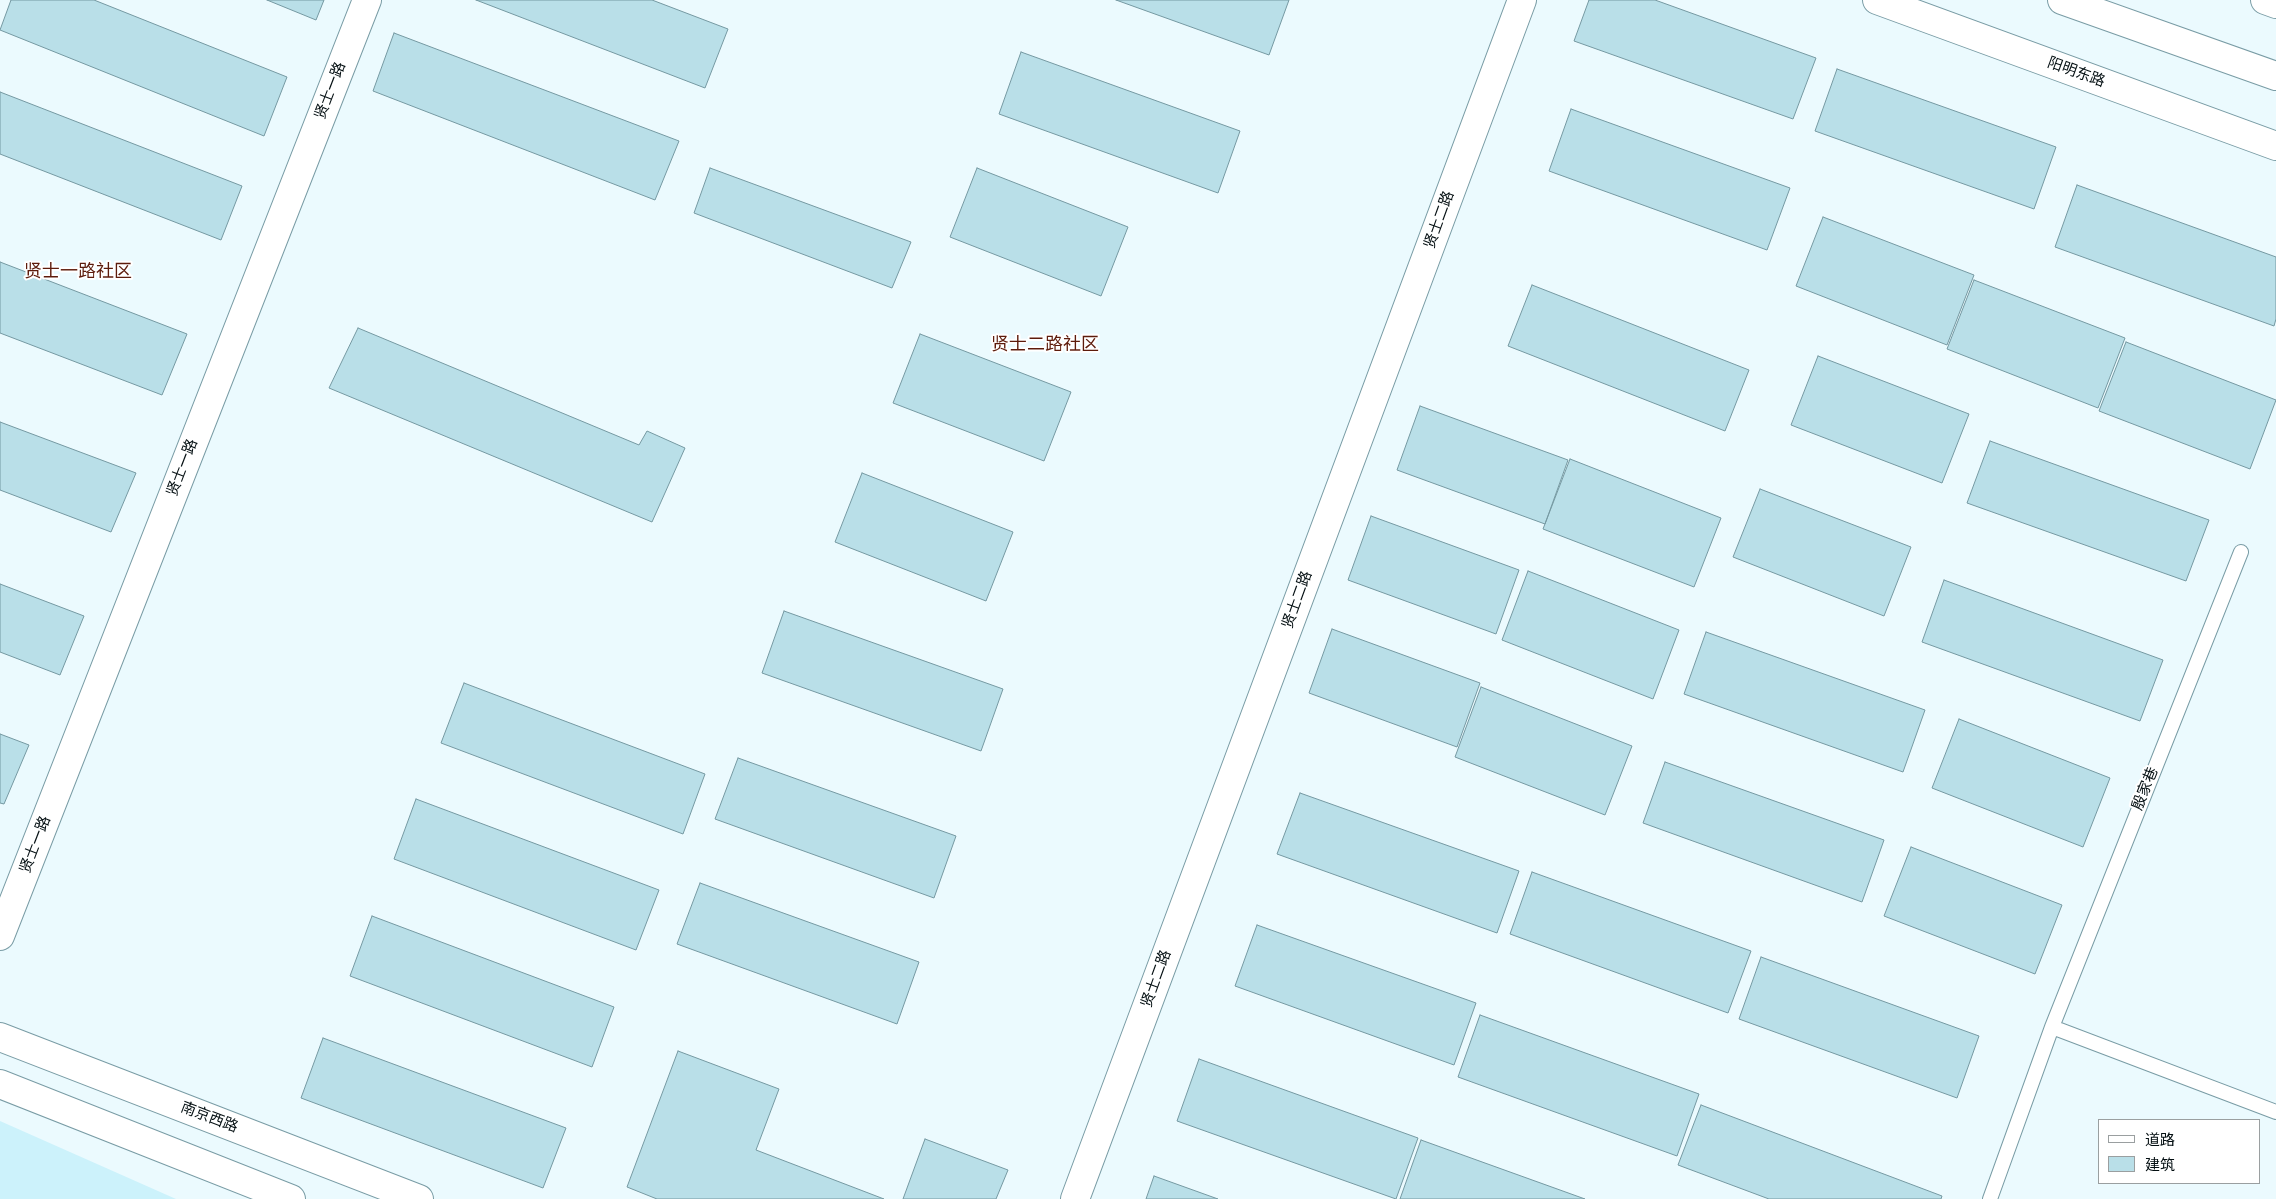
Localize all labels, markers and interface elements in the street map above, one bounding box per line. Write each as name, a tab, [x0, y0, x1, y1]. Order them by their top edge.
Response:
street label: 阳明东路	[2045, 54, 2107, 92]
street label: 贤士一路	[312, 60, 350, 122]
street label: 贤士二路	[1421, 189, 1459, 251]
district label: 贤士一路社区	[24, 262, 132, 284]
district label: 贤士二路社区	[991, 335, 1099, 357]
street label: 贤士一路	[164, 437, 202, 499]
street label: 贤士二路	[1279, 569, 1317, 631]
street label: 殷家巷	[2129, 765, 2163, 813]
street label: 贤士一路	[17, 814, 55, 876]
street label: 贤士二路	[1138, 948, 1176, 1010]
street label: 南京西路	[178, 1099, 240, 1137]
legend	[2098, 1119, 2261, 1184]
text: 道路	[2145, 1130, 2175, 1150]
text: 建筑	[2145, 1155, 2175, 1175]

